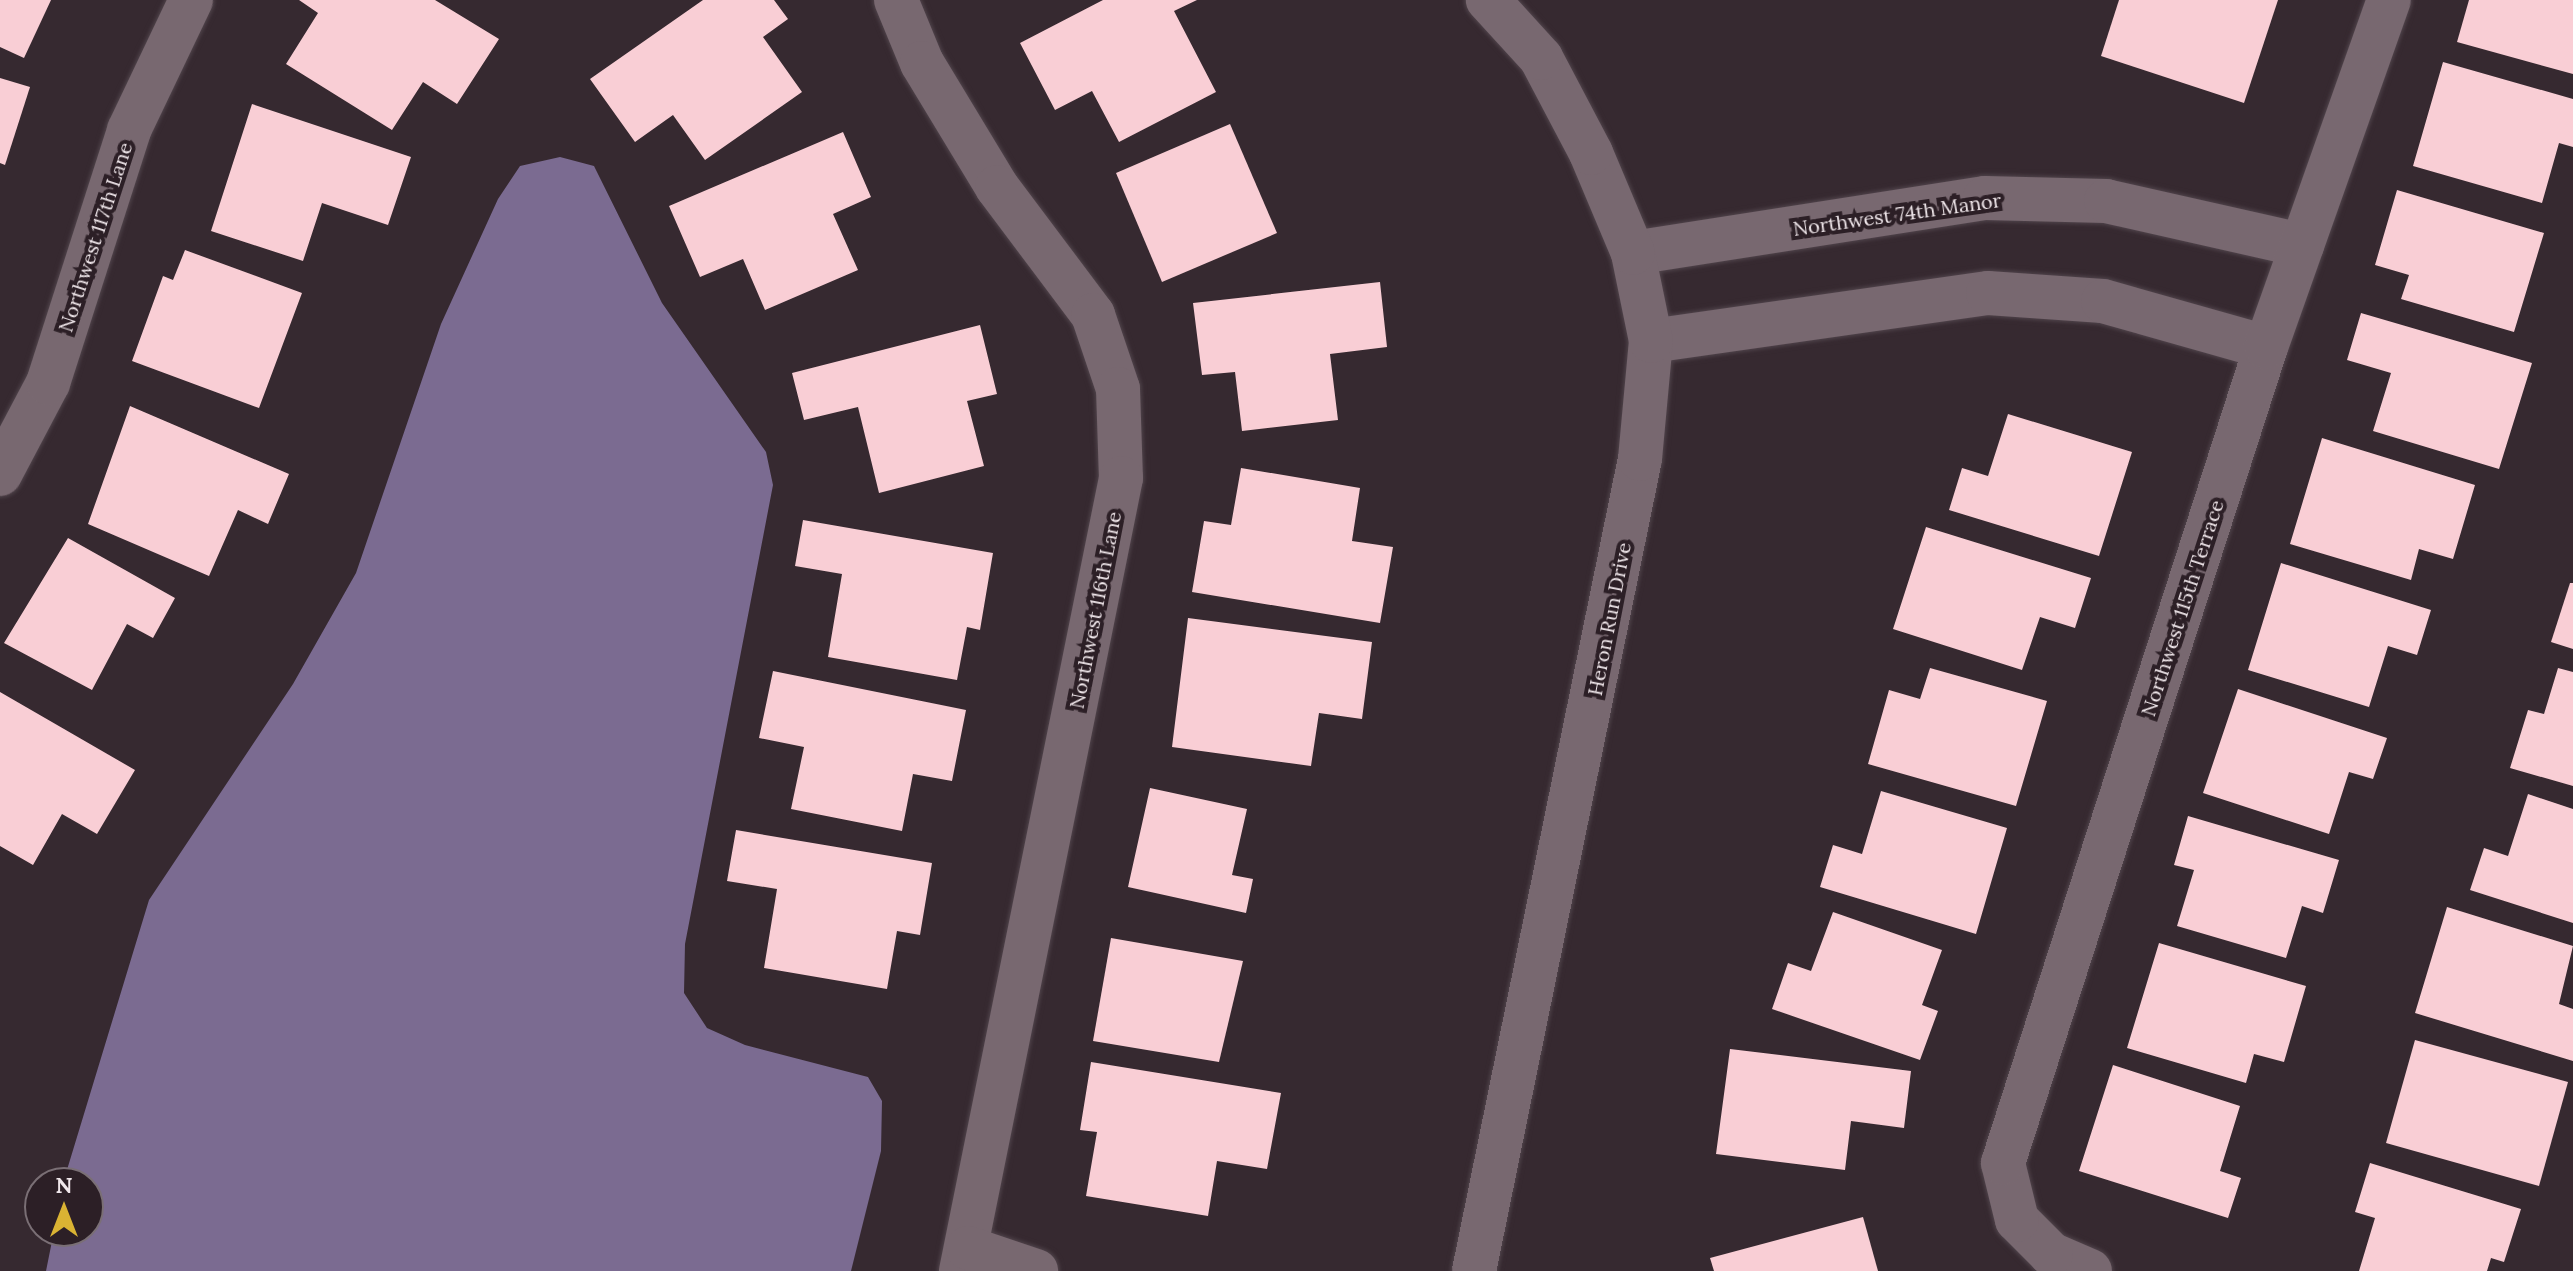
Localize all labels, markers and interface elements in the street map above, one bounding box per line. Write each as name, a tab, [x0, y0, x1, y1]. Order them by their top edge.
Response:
street label: Northwest 117th Lane	[53, 139, 137, 335]
street label: Northwest 74th Manor	[1791, 188, 2003, 240]
street label: Northwest 115th Terrace	[2136, 497, 2228, 719]
street label: Northwest 116th Lane	[1064, 509, 1126, 711]
street label: Heron Run Drive	[1582, 540, 1636, 698]
north arrow	[24, 1167, 104, 1247]
text: N	[55, 1171, 73, 1199]

